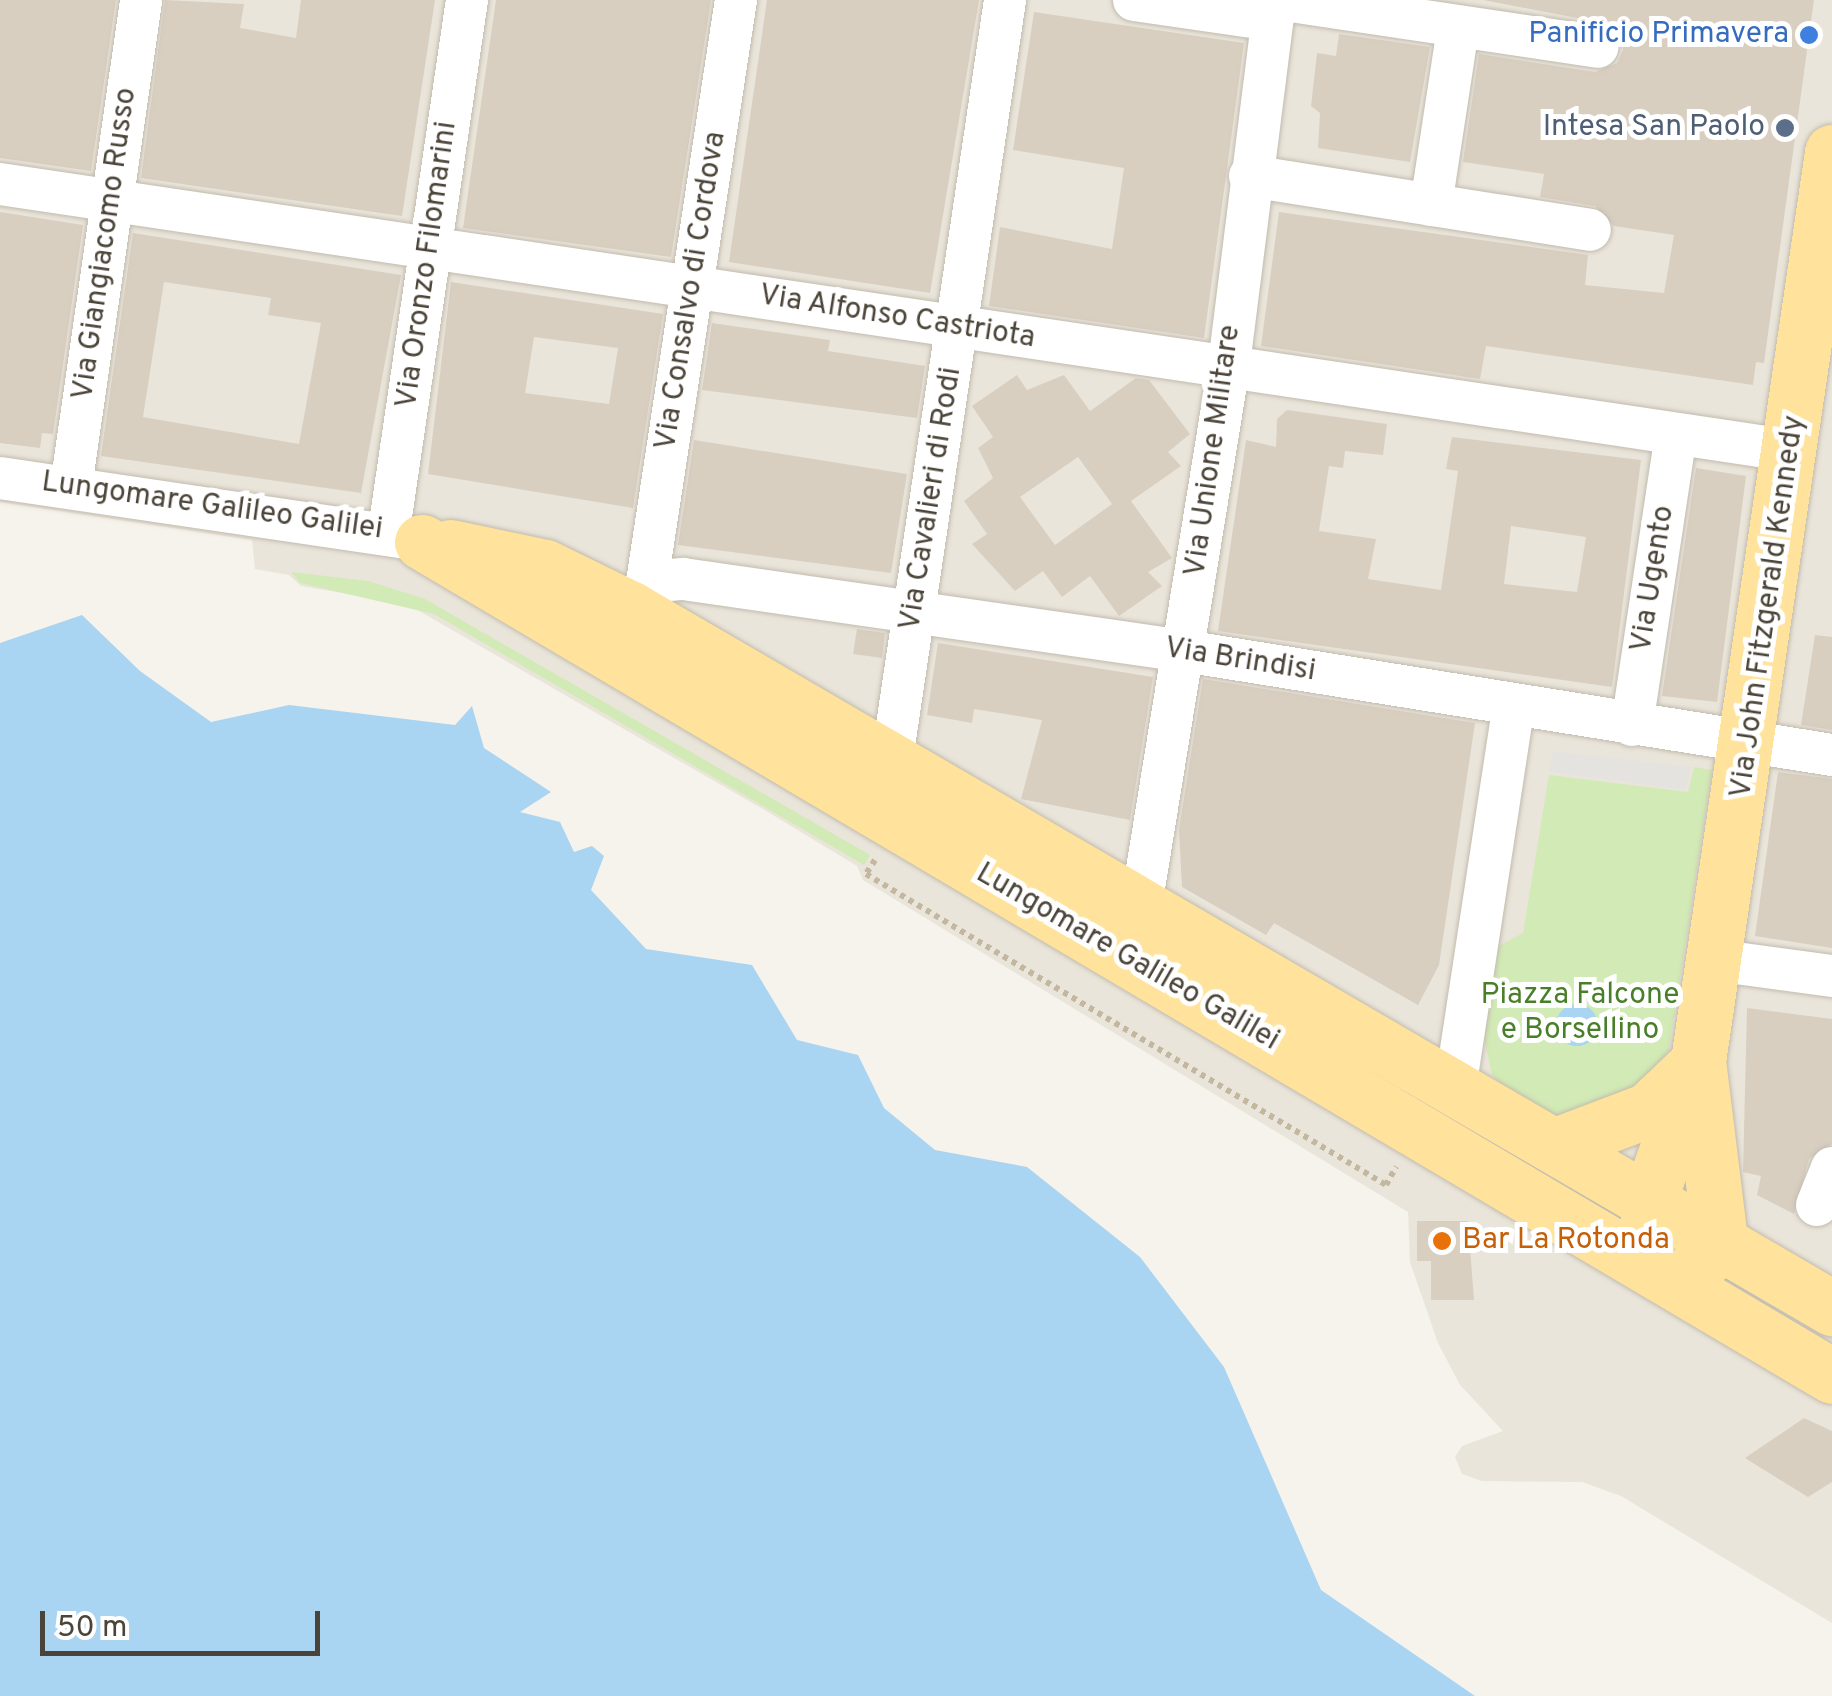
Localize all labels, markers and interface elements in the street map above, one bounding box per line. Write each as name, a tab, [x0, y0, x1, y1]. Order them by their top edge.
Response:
place label: Panificio Primavera	[1528, 17, 1789, 53]
marker: Panificio Primavera	[1798, 24, 1820, 46]
street label: Via Giangiacomo Russo	[66, 86, 146, 402]
place label: Intesa San Paolo	[1543, 110, 1765, 146]
marker: Intesa San Paolo	[1774, 117, 1796, 139]
street label: Via Oronzo Filomarini	[390, 119, 466, 411]
street label: Via Consalvo di Cordova	[649, 129, 735, 453]
street label: Via Alfonso Castriota	[756, 278, 1038, 358]
street label: Via Unione Militare	[1179, 323, 1249, 579]
street label: Via Cavalieri di Rodi	[893, 365, 971, 633]
street label: Via John Fitzgerald Kennedy	[1724, 413, 1814, 801]
street label: Lungomare Galileo Galilei	[39, 465, 385, 549]
street label: Via Ugento	[1625, 503, 1683, 655]
street label: Via Brindisi	[1162, 631, 1318, 691]
street label: Lungomare Galileo Galilei	[969, 856, 1285, 1060]
park label: Piazza Falcone e Borsellino	[1481, 978, 1679, 1048]
place label: Bar La Rotonda	[1462, 1223, 1670, 1259]
marker: Bar La Rotonda	[1431, 1230, 1453, 1252]
scale bar	[45, 1591, 325, 1653]
text: 50 m	[57, 1610, 127, 1647]

